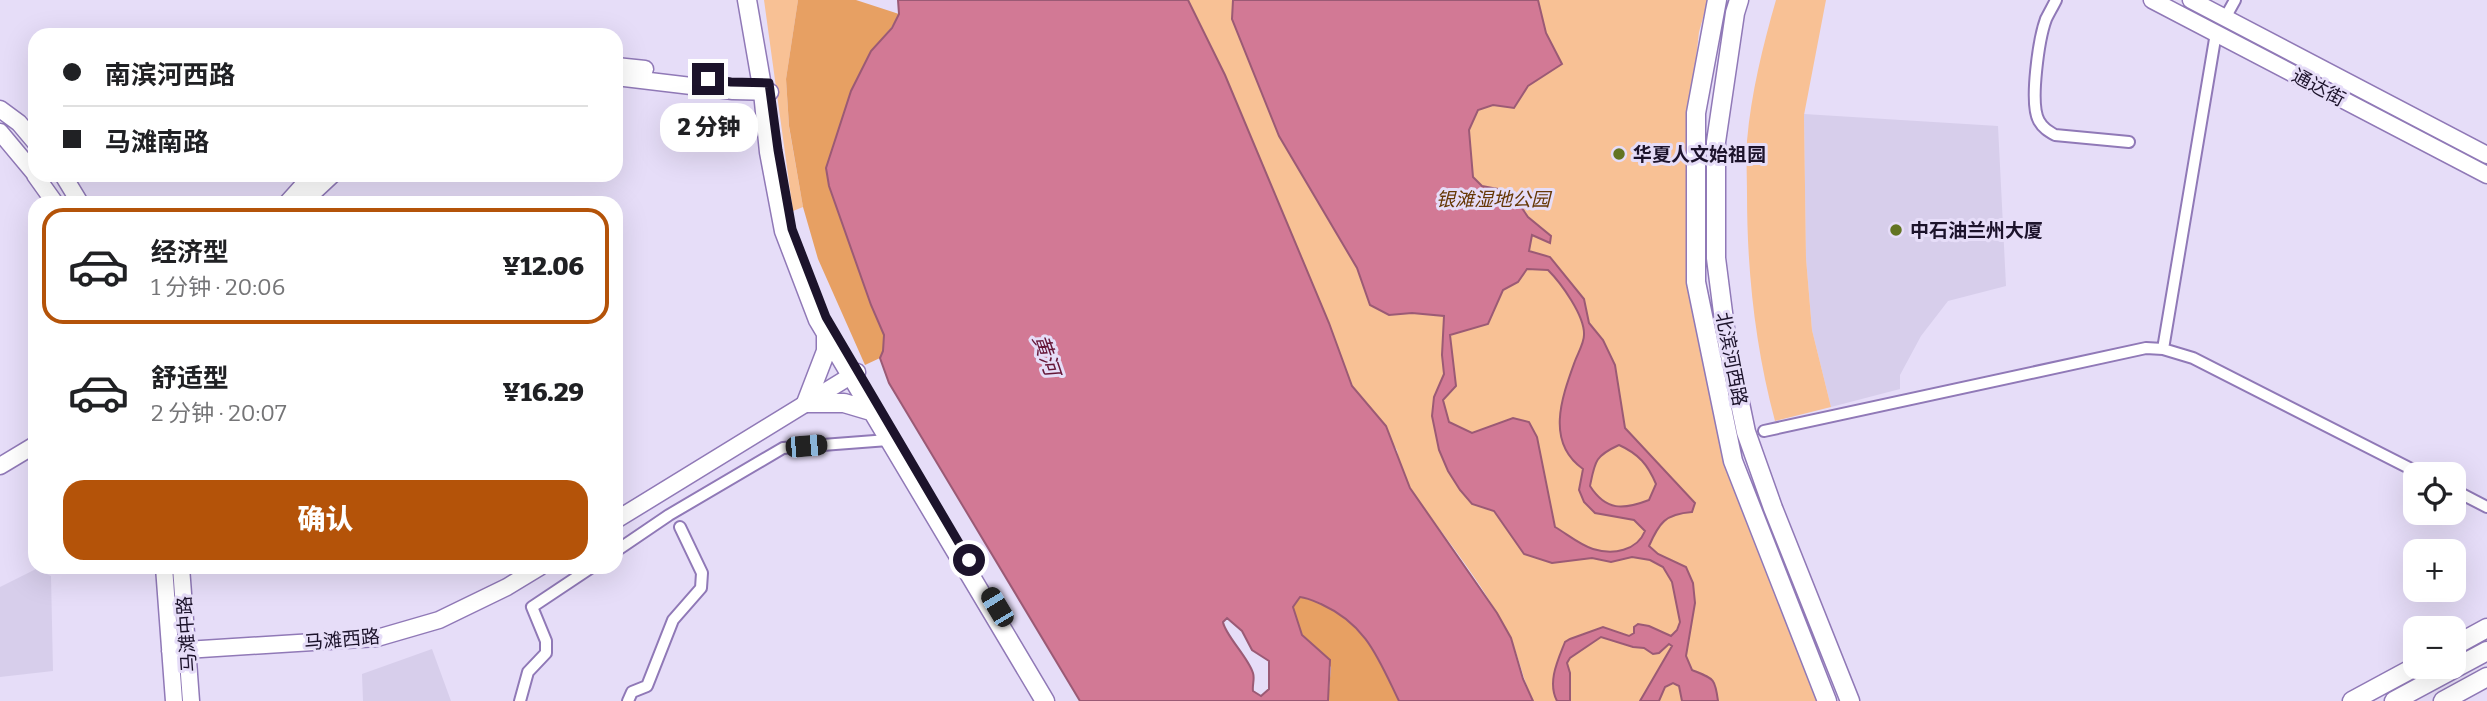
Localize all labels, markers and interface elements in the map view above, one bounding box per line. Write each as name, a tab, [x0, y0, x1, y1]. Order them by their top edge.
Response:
text: 南滨河西路	[105, 60, 235, 91]
route end	[692, 63, 724, 95]
street label: 通达街	[2288, 64, 2349, 111]
callout: 2 分钟	[659, 104, 757, 152]
text: 2 分钟	[677, 113, 741, 141]
text: 马滩南路	[105, 127, 209, 158]
place label: 华夏人文始祖园	[1633, 143, 1766, 166]
marker: 华夏人文始祖园	[1611, 146, 1627, 162]
park label: 银滩湿地公园	[1436, 188, 1553, 211]
place label: 中石油兰州大厦	[1910, 219, 2043, 242]
marker: 中石油兰州大厦	[1888, 222, 1904, 238]
icon: car	[67, 235, 130, 298]
text: 经济型	[151, 237, 229, 268]
text: ¥12.06	[503, 251, 584, 282]
text: 1 分钟 · 20:06	[151, 273, 285, 301]
street label: 北滨河西路	[1711, 310, 1752, 408]
water label: 黄河	[1027, 331, 1066, 383]
icon: car	[67, 361, 130, 424]
text: 舒适型	[151, 363, 229, 394]
text: ¥16.29	[503, 377, 584, 408]
text: 2 分钟 · 20:07	[151, 399, 287, 427]
car	[785, 434, 828, 458]
map controls	[2403, 462, 2466, 679]
button: locate	[2403, 462, 2466, 525]
button: 确认	[63, 480, 588, 560]
button: +	[2403, 539, 2466, 602]
route start	[953, 544, 985, 576]
car	[978, 584, 1017, 630]
street label: 马滩中路	[172, 595, 201, 673]
button: −	[2403, 616, 2466, 679]
street label: 马滩西路	[303, 625, 381, 654]

